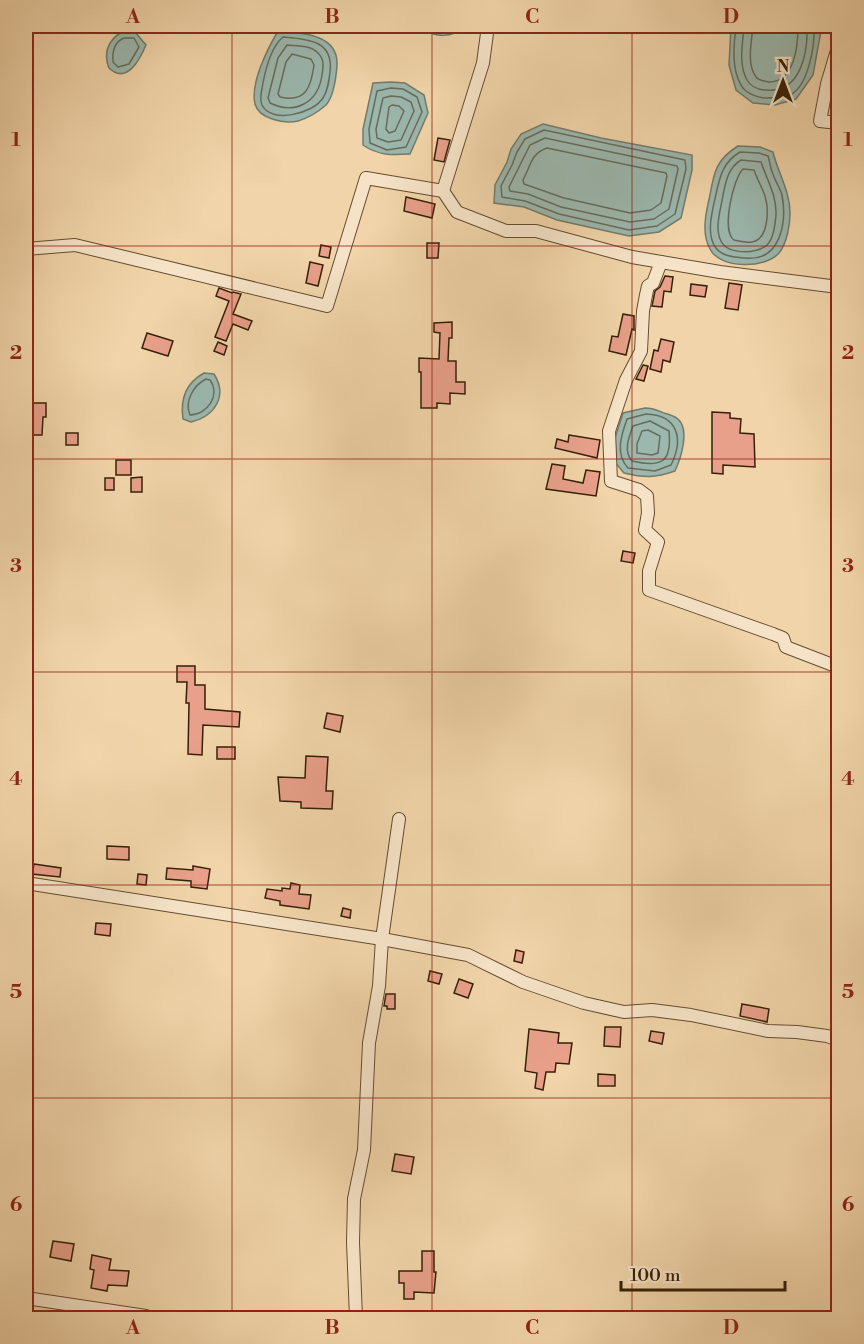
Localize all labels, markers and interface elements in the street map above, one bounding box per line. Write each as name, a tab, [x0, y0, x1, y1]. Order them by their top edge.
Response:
text: A	[125, 5, 141, 30]
text: B	[324, 5, 340, 30]
text: C	[525, 5, 539, 30]
text: D	[723, 5, 739, 30]
north arrow	[753, 51, 813, 111]
text: N	[777, 57, 790, 77]
text: 1	[11, 128, 21, 153]
text: 1	[843, 128, 853, 153]
text: 2	[10, 341, 22, 366]
text: 2	[842, 341, 854, 366]
text: 3	[10, 554, 22, 579]
text: 3	[842, 554, 854, 579]
text: 4	[9, 767, 23, 792]
text: 4	[841, 767, 855, 792]
text: 5	[10, 980, 22, 1005]
text: 5	[842, 980, 854, 1005]
text: 6	[10, 1193, 23, 1218]
text: 6	[842, 1193, 855, 1218]
scale bar	[621, 1254, 784, 1292]
text: 100 m	[630, 1264, 681, 1287]
text: A	[125, 1316, 141, 1341]
text: B	[324, 1316, 340, 1341]
text: C	[525, 1316, 539, 1341]
text: D	[723, 1316, 739, 1341]

